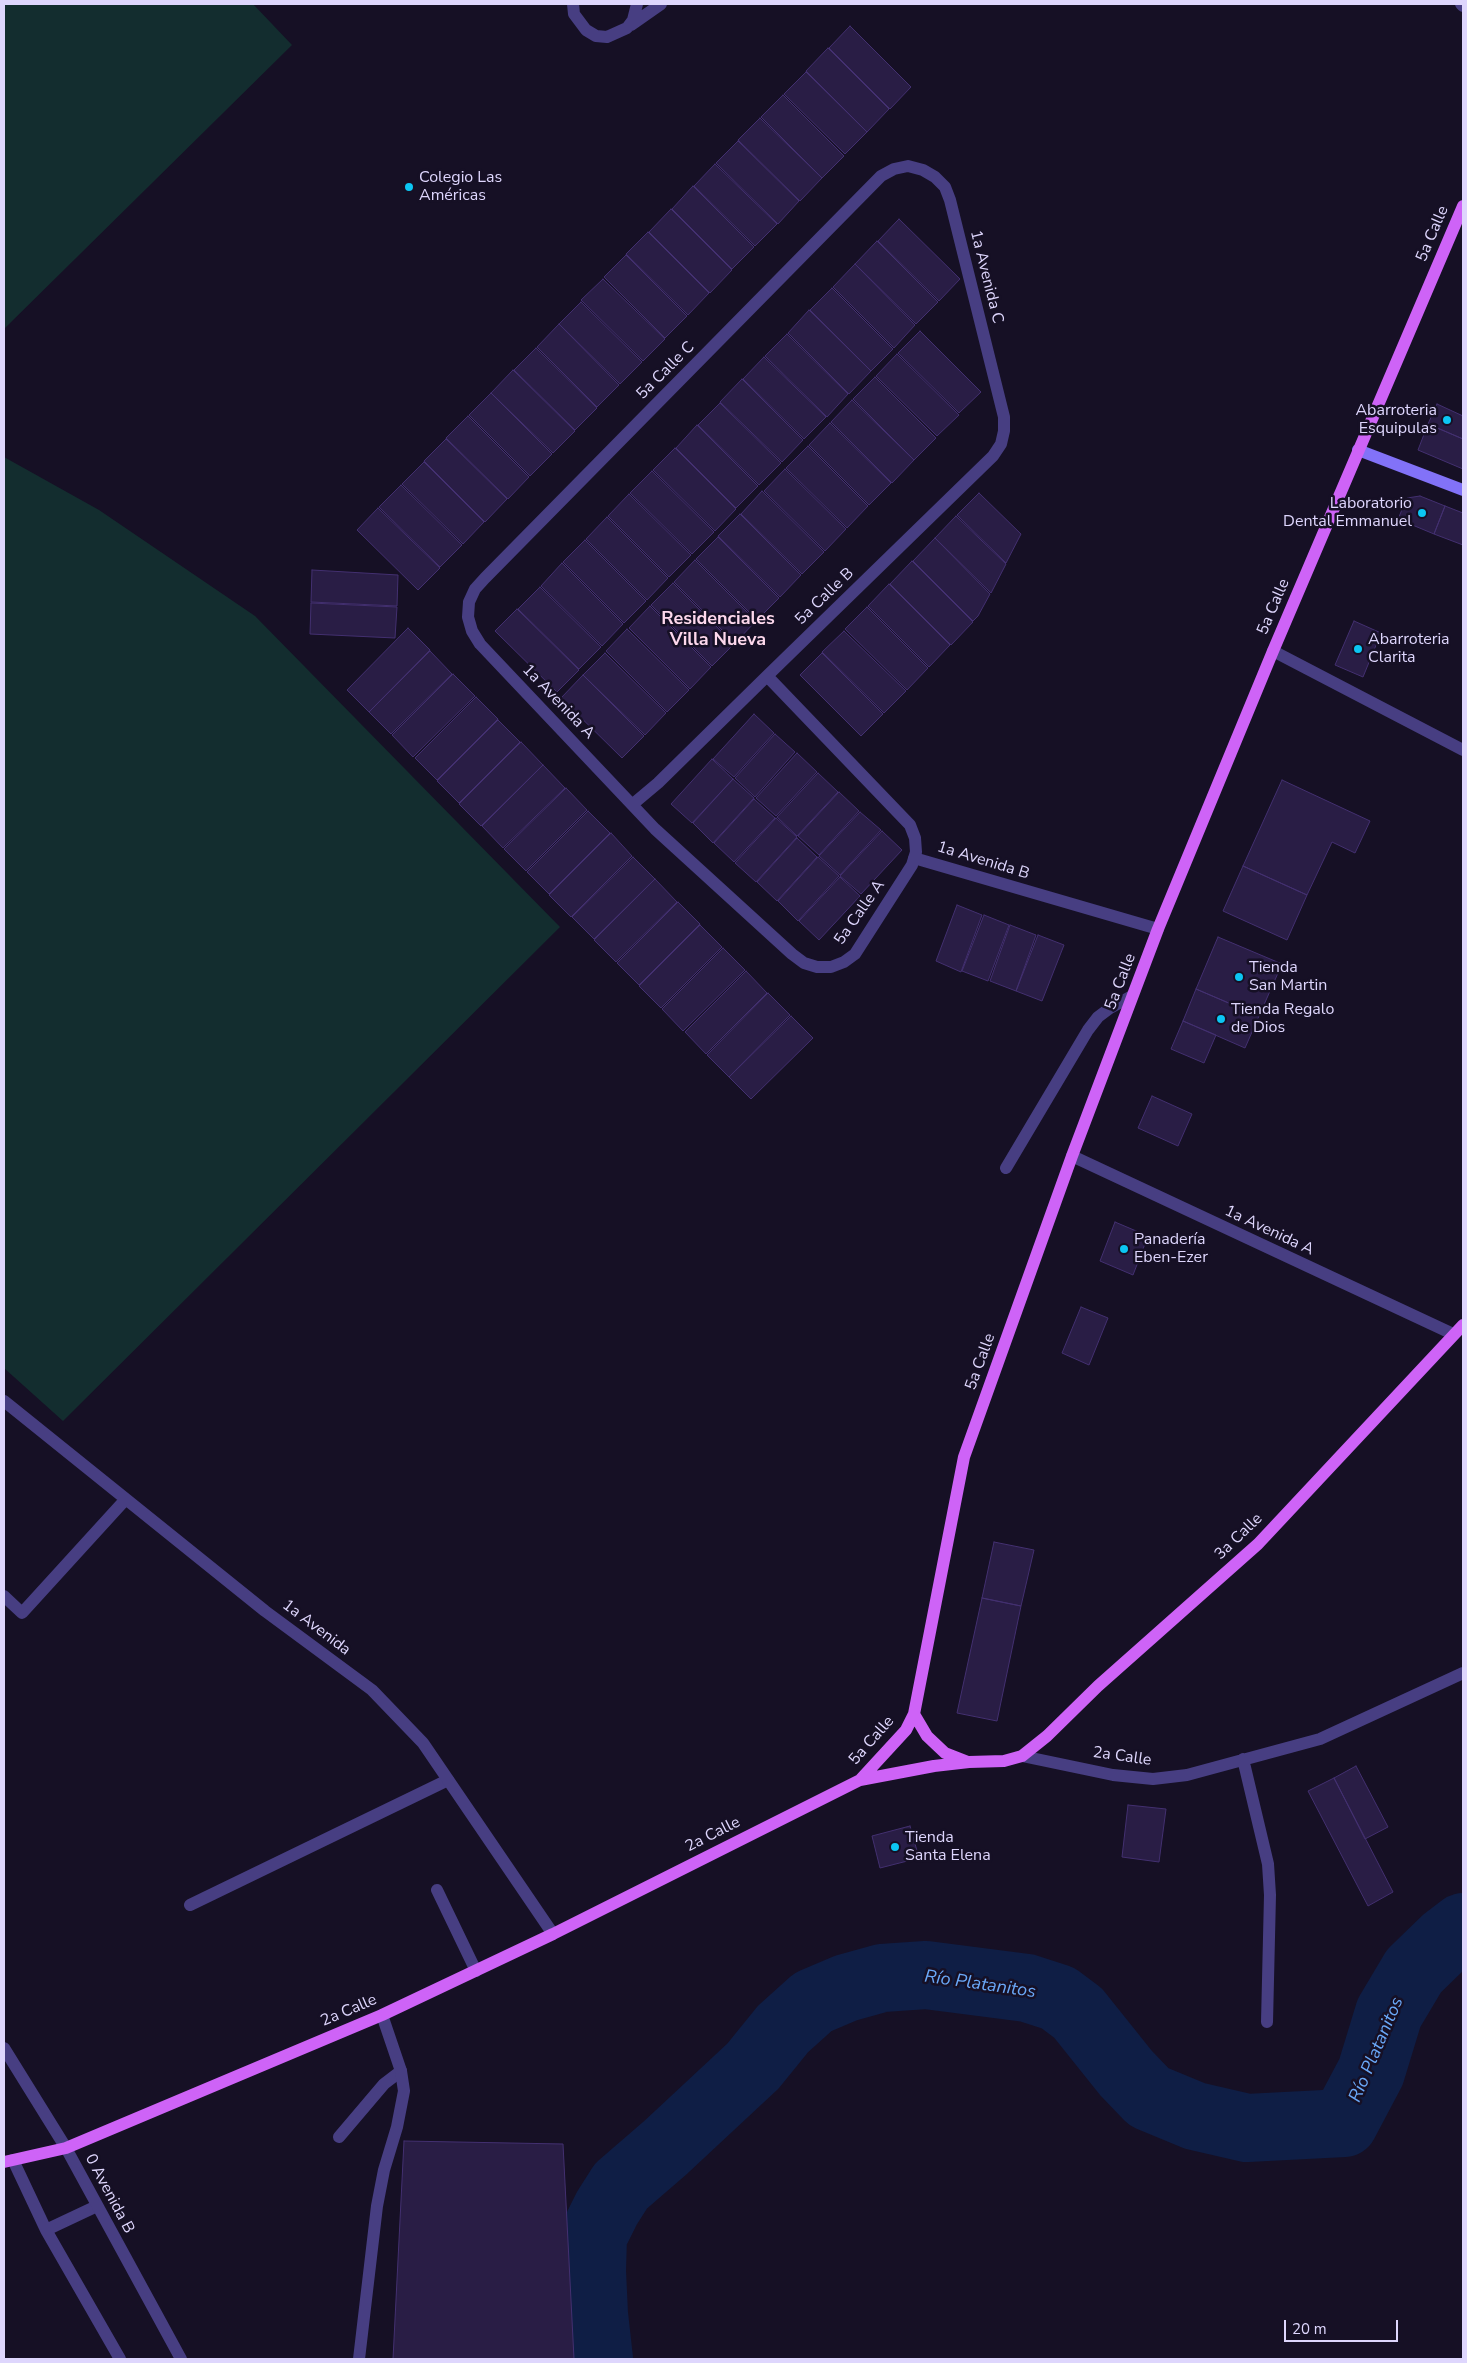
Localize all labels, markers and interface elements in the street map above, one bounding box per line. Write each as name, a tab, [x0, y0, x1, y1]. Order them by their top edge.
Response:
place label: Colegio Las Américas	[419, 168, 502, 206]
marker: Colegio Las Américas	[403, 181, 415, 193]
street label: 5a Calle	[1413, 203, 1453, 265]
street label: 1a Avenida C	[965, 228, 1007, 326]
street label: 5a Calle C	[633, 338, 699, 404]
place label: Abarroteria Esquipulas	[1355, 401, 1437, 439]
marker: Abarroteria Esquipulas	[1441, 414, 1453, 426]
place label: Laboratorio Dental Emmanuel	[1283, 494, 1412, 532]
marker: Laboratorio Dental Emmanuel	[1416, 507, 1428, 519]
street label: 5a Calle B	[792, 564, 858, 630]
street label: 5a Calle	[1254, 576, 1294, 638]
district label: Residenciales Villa Nueva	[661, 609, 775, 652]
place label: Abarroteria Clarita	[1368, 630, 1450, 668]
marker: Abarroteria Clarita	[1352, 643, 1364, 655]
street label: 1a Avenida A	[518, 661, 598, 743]
street label: 1a Avenida B	[934, 838, 1032, 884]
street label: 5a Calle A	[831, 877, 889, 949]
street label: 5a Calle	[1101, 951, 1141, 1013]
place label: Tienda San Martin	[1249, 958, 1327, 996]
marker: Tienda San Martin	[1233, 971, 1245, 983]
place label: Tienda Regalo de Dios	[1231, 1000, 1334, 1038]
marker: Tienda Regalo de Dios	[1215, 1013, 1227, 1025]
street label: 1a Avenida A	[1221, 1202, 1317, 1260]
place label: Panadería Eben-Ezer	[1134, 1230, 1208, 1268]
marker: Panadería Eben-Ezer	[1118, 1243, 1130, 1255]
street label: 5a Calle	[962, 1331, 1000, 1393]
street label: 3a Calle	[1211, 1510, 1267, 1564]
street label: 1a Avenida	[278, 1596, 354, 1660]
street label: 5a Calle	[845, 1712, 899, 1770]
street label: 2a Calle	[1091, 1743, 1153, 1771]
street label: 2a Calle	[682, 1813, 744, 1857]
place label: Tienda Santa Elena	[905, 1828, 991, 1866]
marker: Tienda Santa Elena	[889, 1841, 901, 1853]
water label: Río Platanitos	[923, 1966, 1037, 2004]
street label: 2a Calle	[318, 1991, 380, 2031]
water label: Río Platanitos	[1345, 1994, 1409, 2106]
street label: 0 Avenida B	[80, 2151, 138, 2237]
scale bar	[1287, 2310, 1401, 2342]
text: 20 m	[1292, 2319, 1327, 2339]

